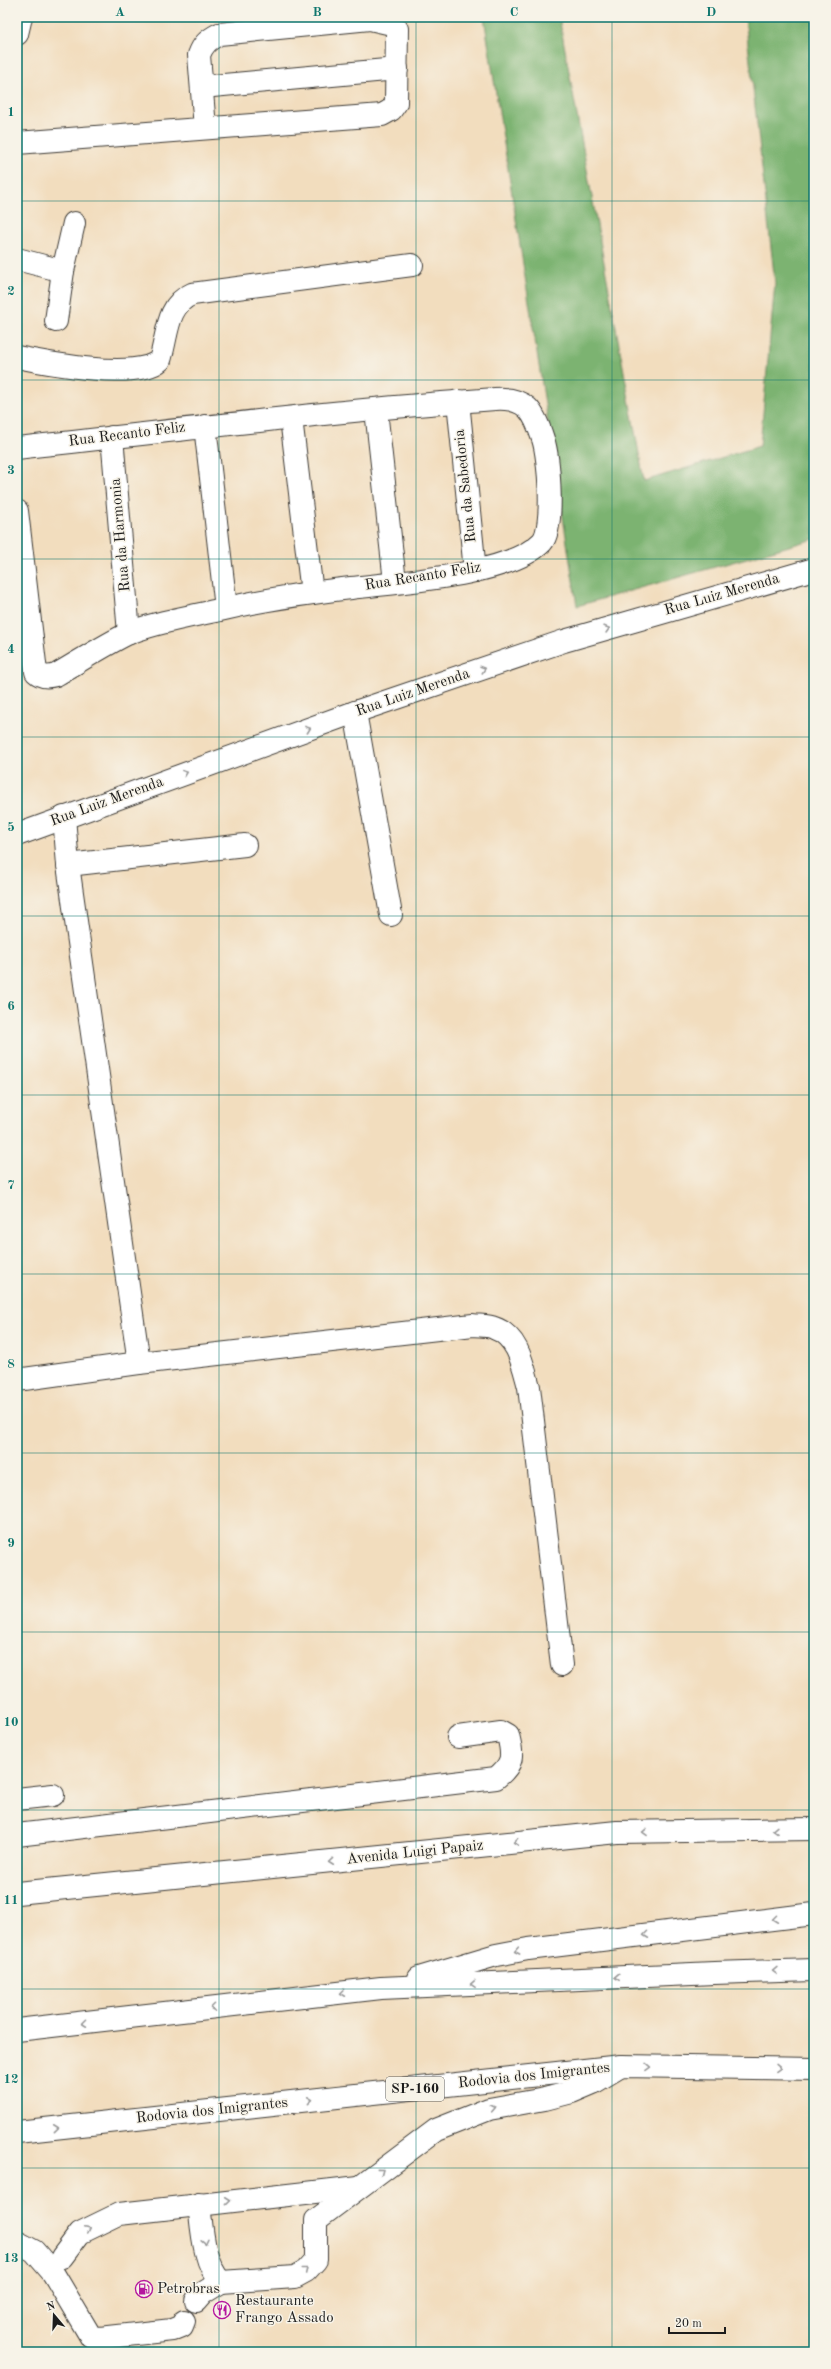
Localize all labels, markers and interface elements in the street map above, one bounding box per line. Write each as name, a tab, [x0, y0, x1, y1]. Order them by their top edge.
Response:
text: A	[115, 6, 125, 19]
text: B	[312, 6, 322, 19]
text: C	[510, 6, 518, 19]
text: D	[706, 6, 716, 19]
text: 1	[7, 106, 15, 119]
text: 2	[7, 285, 15, 298]
street label: Rua Recanto Feliz	[68, 420, 186, 450]
street label: Rua da Sabedoria	[453, 428, 479, 543]
text: 3	[7, 464, 15, 477]
street label: Rua da Harmonia	[109, 477, 133, 592]
street label: Rua Recanto Feliz	[364, 560, 482, 594]
street label: Rua Luiz Merenda	[663, 571, 782, 619]
one-way arrow	[603, 625, 610, 634]
text: 4	[7, 643, 15, 656]
one-way arrow	[480, 665, 487, 673]
street label: Rua Luiz Merenda	[354, 666, 472, 719]
one-way arrow	[304, 726, 311, 734]
one-way arrow	[182, 770, 189, 778]
street label: Rua Luiz Merenda	[48, 774, 166, 829]
text: 5	[7, 821, 15, 834]
text: 6	[7, 1000, 15, 1013]
text: 7	[7, 1179, 15, 1192]
text: 8	[7, 1358, 15, 1371]
text: 9	[7, 1537, 15, 1550]
text: 10	[3, 1716, 19, 1729]
one-way arrow	[772, 1826, 778, 1834]
one-way arrow	[642, 1828, 648, 1836]
one-way arrow	[512, 1837, 519, 1846]
street label: Avenida Luigi Papaiz	[346, 1838, 484, 1868]
one-way arrow	[328, 1857, 334, 1866]
text: 11	[3, 1894, 19, 1907]
one-way arrow	[772, 1915, 778, 1924]
one-way arrow	[643, 1930, 649, 1939]
one-way arrow	[514, 1946, 521, 1955]
one-way arrow	[772, 1967, 778, 1975]
one-way arrow	[614, 1973, 620, 1981]
one-way arrow	[470, 1979, 476, 1988]
one-way arrow	[339, 1988, 345, 1997]
one-way arrow	[210, 2003, 216, 2012]
one-way arrow	[81, 2018, 87, 2027]
street label: Rodovia dos Imigrantes	[457, 2061, 611, 2091]
one-way arrow	[645, 2063, 651, 2071]
one-way arrow	[775, 2064, 781, 2072]
text: 12	[3, 2073, 19, 2086]
road number: SP-160	[386, 2077, 444, 2101]
street label: Rodovia dos Imigrantes	[135, 2096, 289, 2126]
one-way arrow	[307, 2096, 313, 2105]
one-way arrow	[490, 2104, 496, 2113]
one-way arrow	[53, 2124, 59, 2133]
one-way arrow	[376, 2169, 383, 2176]
one-way arrow	[225, 2196, 231, 2205]
one-way arrow	[84, 2226, 91, 2234]
one-way arrow	[200, 2239, 208, 2245]
text: 13	[3, 2252, 19, 2265]
one-way arrow	[301, 2268, 308, 2275]
fuel station icon: Petrobras	[134, 2279, 154, 2299]
place label: Petrobras	[157, 2282, 220, 2297]
place label: Restaurante Frango Assado	[235, 2294, 334, 2326]
north arrow	[34, 2295, 74, 2335]
text: N	[45, 2300, 58, 2314]
restaurant icon: Restaurante Frango Assado	[212, 2300, 232, 2320]
scale bar	[669, 2309, 725, 2335]
text: 20 m	[675, 2318, 702, 2330]

